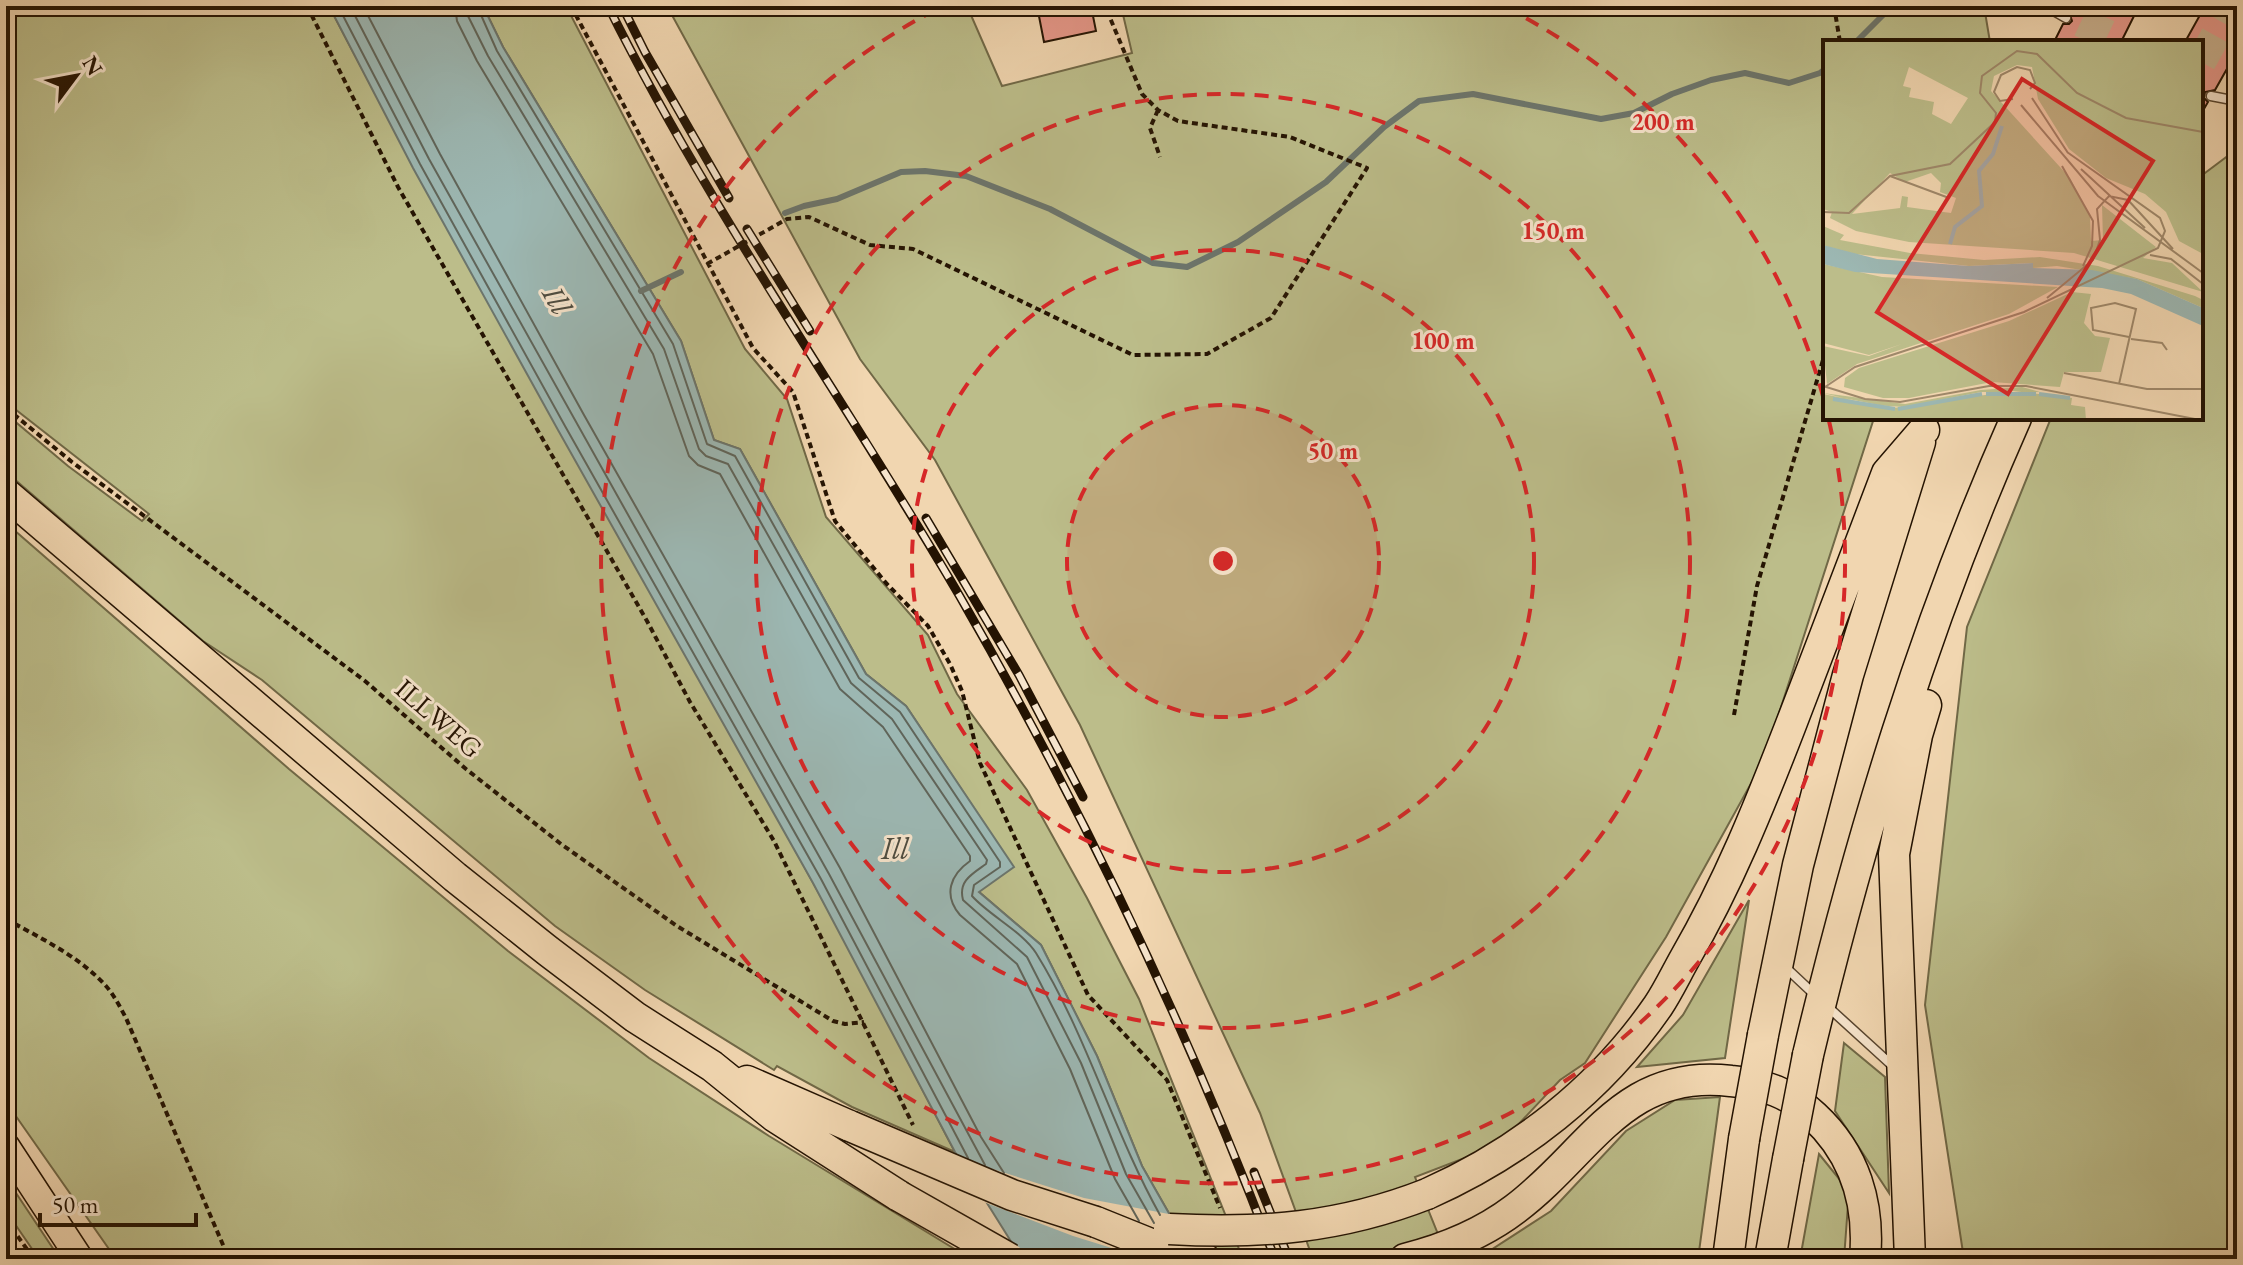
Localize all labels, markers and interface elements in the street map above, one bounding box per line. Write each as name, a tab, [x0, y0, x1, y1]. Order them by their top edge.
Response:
north arrow	[36, 36, 116, 116]
inset map	[1823, 40, 2203, 420]
text: N	[76, 50, 110, 81]
text: 200 m	[1631, 106, 1695, 137]
text: 150 m	[1521, 215, 1585, 246]
water label: Ill	[533, 277, 582, 323]
text: 100 m	[1411, 325, 1475, 356]
text: 50 m	[1308, 435, 1358, 466]
centre of rings	[1209, 547, 1237, 575]
street label: ILLWEG	[388, 670, 490, 766]
water label: Ill	[880, 829, 910, 868]
scale bar	[40, 1177, 196, 1227]
text: 50 m	[52, 1189, 99, 1220]

